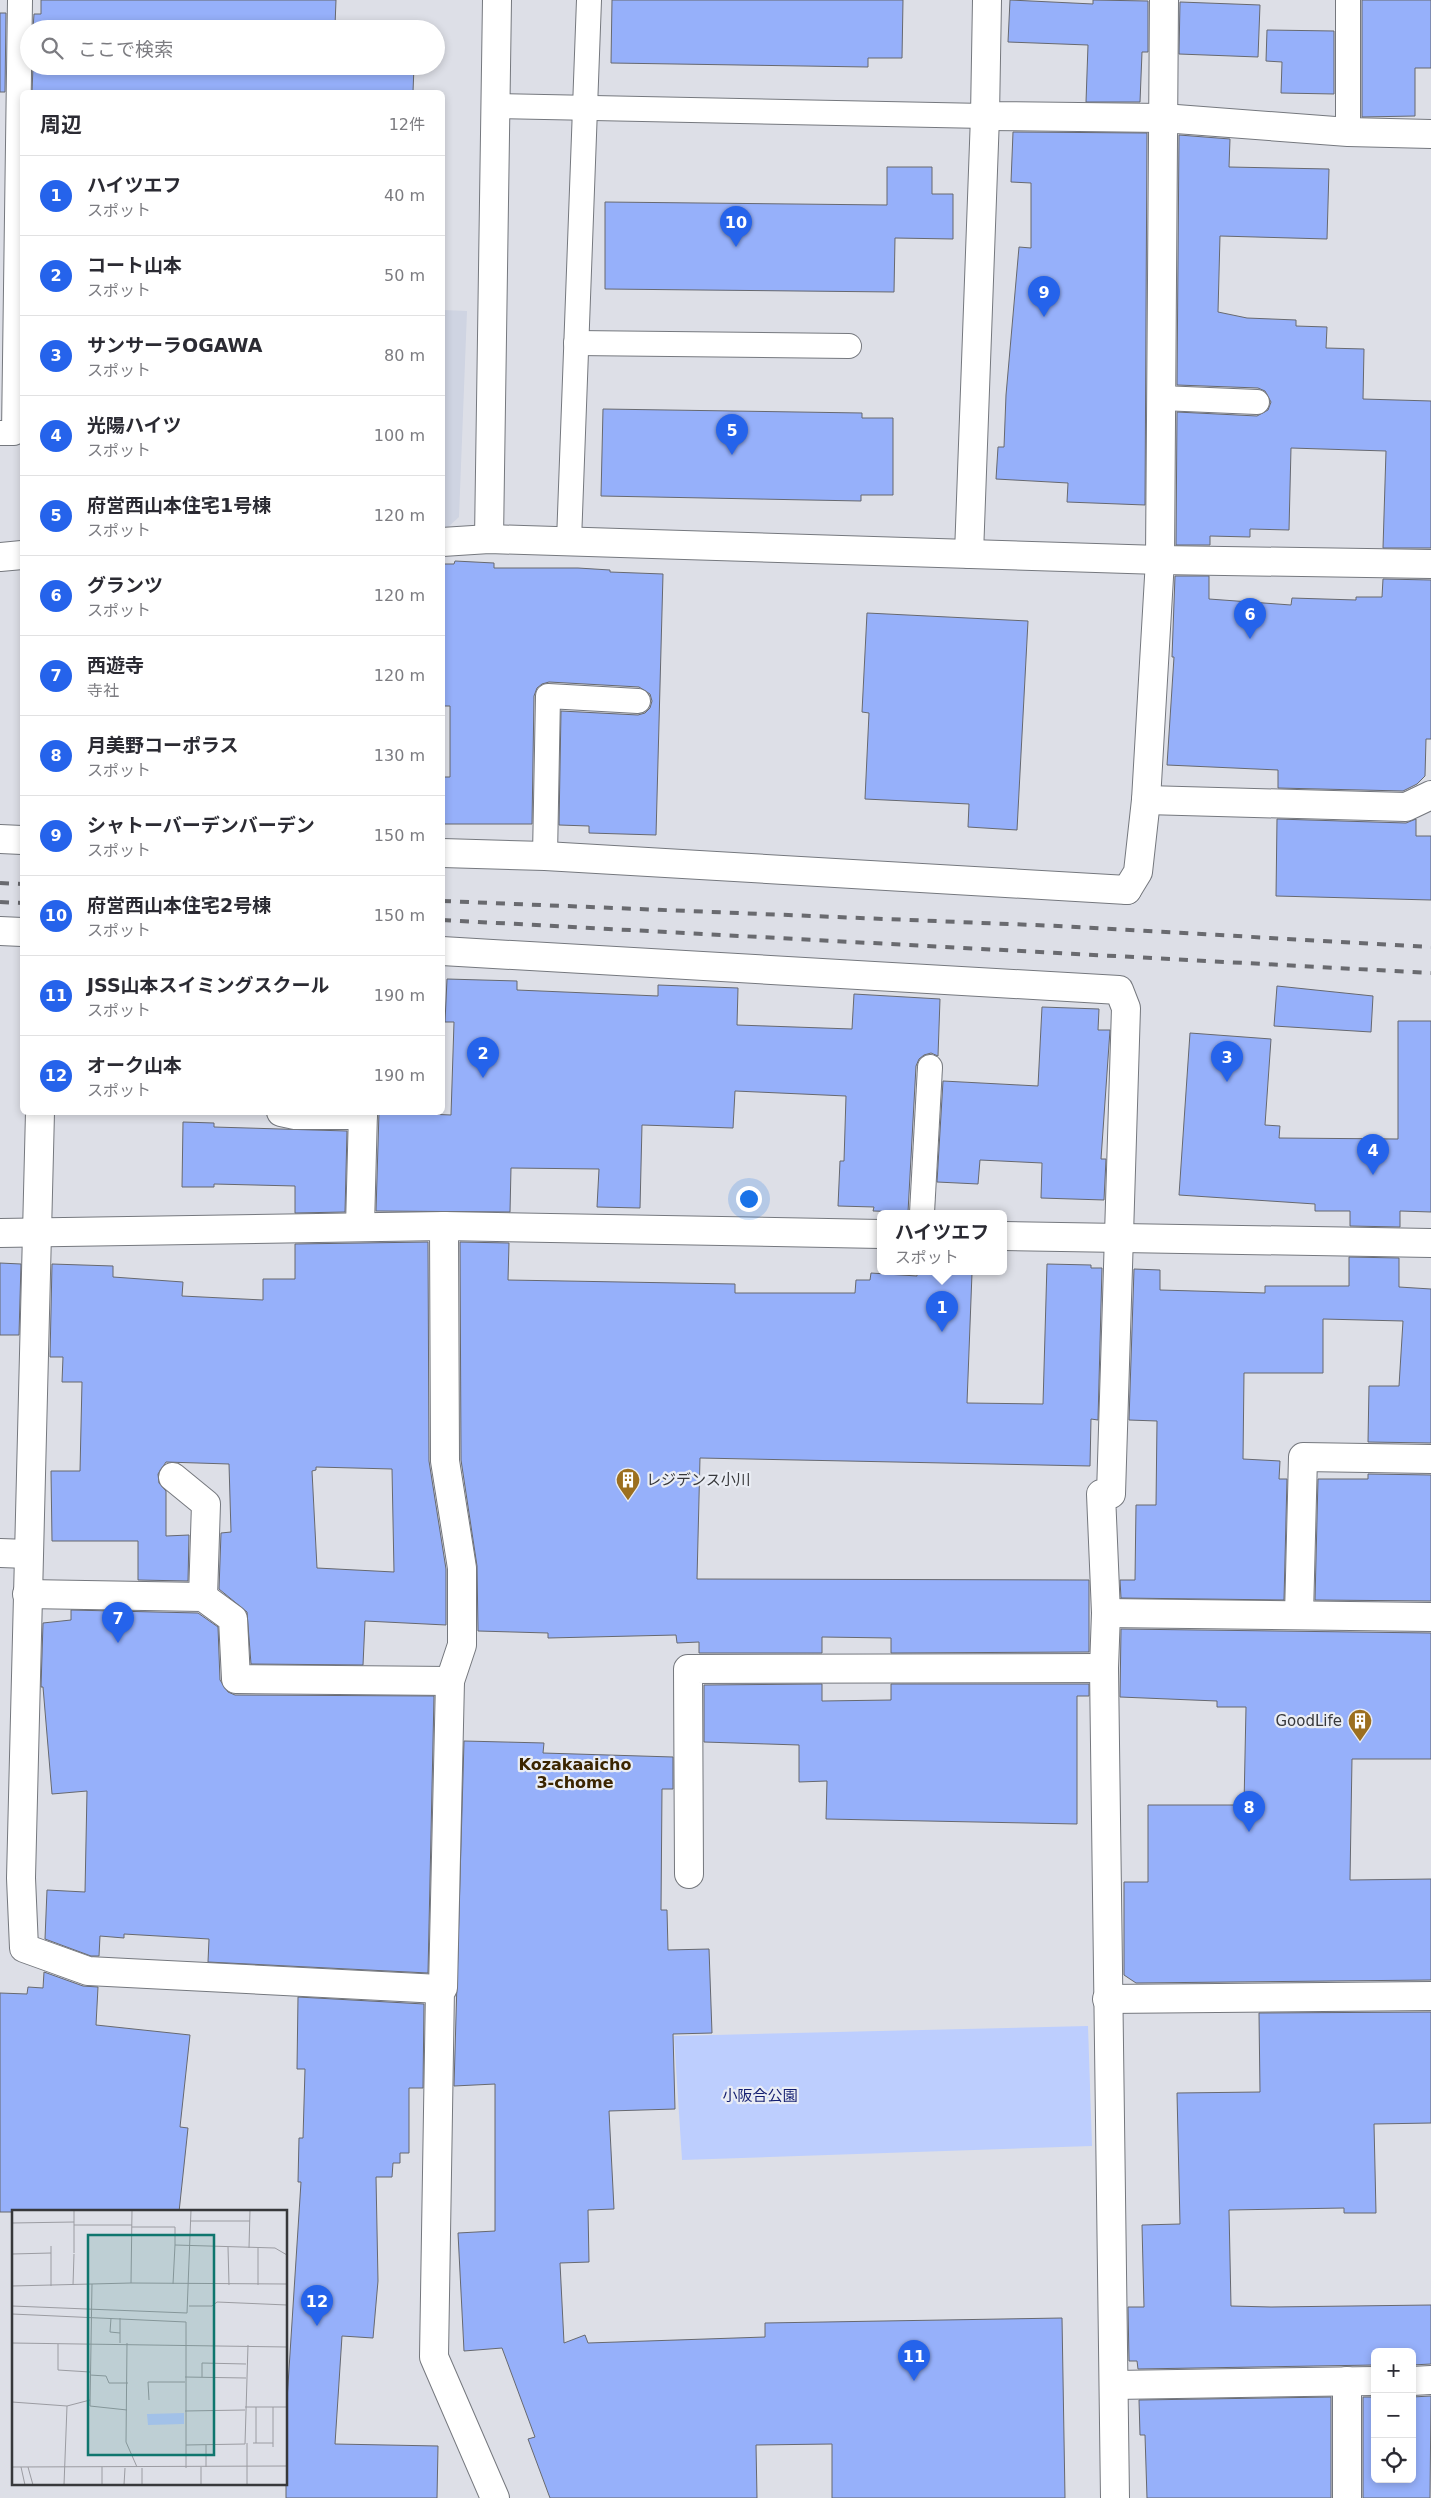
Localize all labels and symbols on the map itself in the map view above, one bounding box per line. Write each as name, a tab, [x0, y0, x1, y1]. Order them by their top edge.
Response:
pin: 10	[720, 206, 752, 247]
pin: 9	[1028, 276, 1060, 317]
pin: 5	[716, 414, 748, 455]
pin: 6	[1234, 598, 1266, 639]
pin: 2	[467, 1037, 499, 1078]
pin: 3	[1211, 1041, 1243, 1082]
pin: 4	[1357, 1134, 1389, 1175]
your location	[736, 1186, 762, 1212]
pin: 1	[926, 1291, 958, 1332]
building icon: レジデンス小川	[615, 1467, 641, 1501]
place label: レジデンス小川	[646, 1471, 751, 1489]
pin: 7	[102, 1602, 134, 1643]
building icon: GoodLife	[1347, 1708, 1373, 1742]
place label: GoodLife	[1275, 1712, 1342, 1730]
district label: Kozakaaicho 3-chome	[519, 1755, 631, 1792]
pin: 8	[1233, 1791, 1265, 1832]
park label: 小阪合公園	[722, 2087, 798, 2105]
inset map	[12, 2210, 288, 2486]
pin: 12	[301, 2285, 333, 2326]
pin: 11	[898, 2340, 930, 2381]

